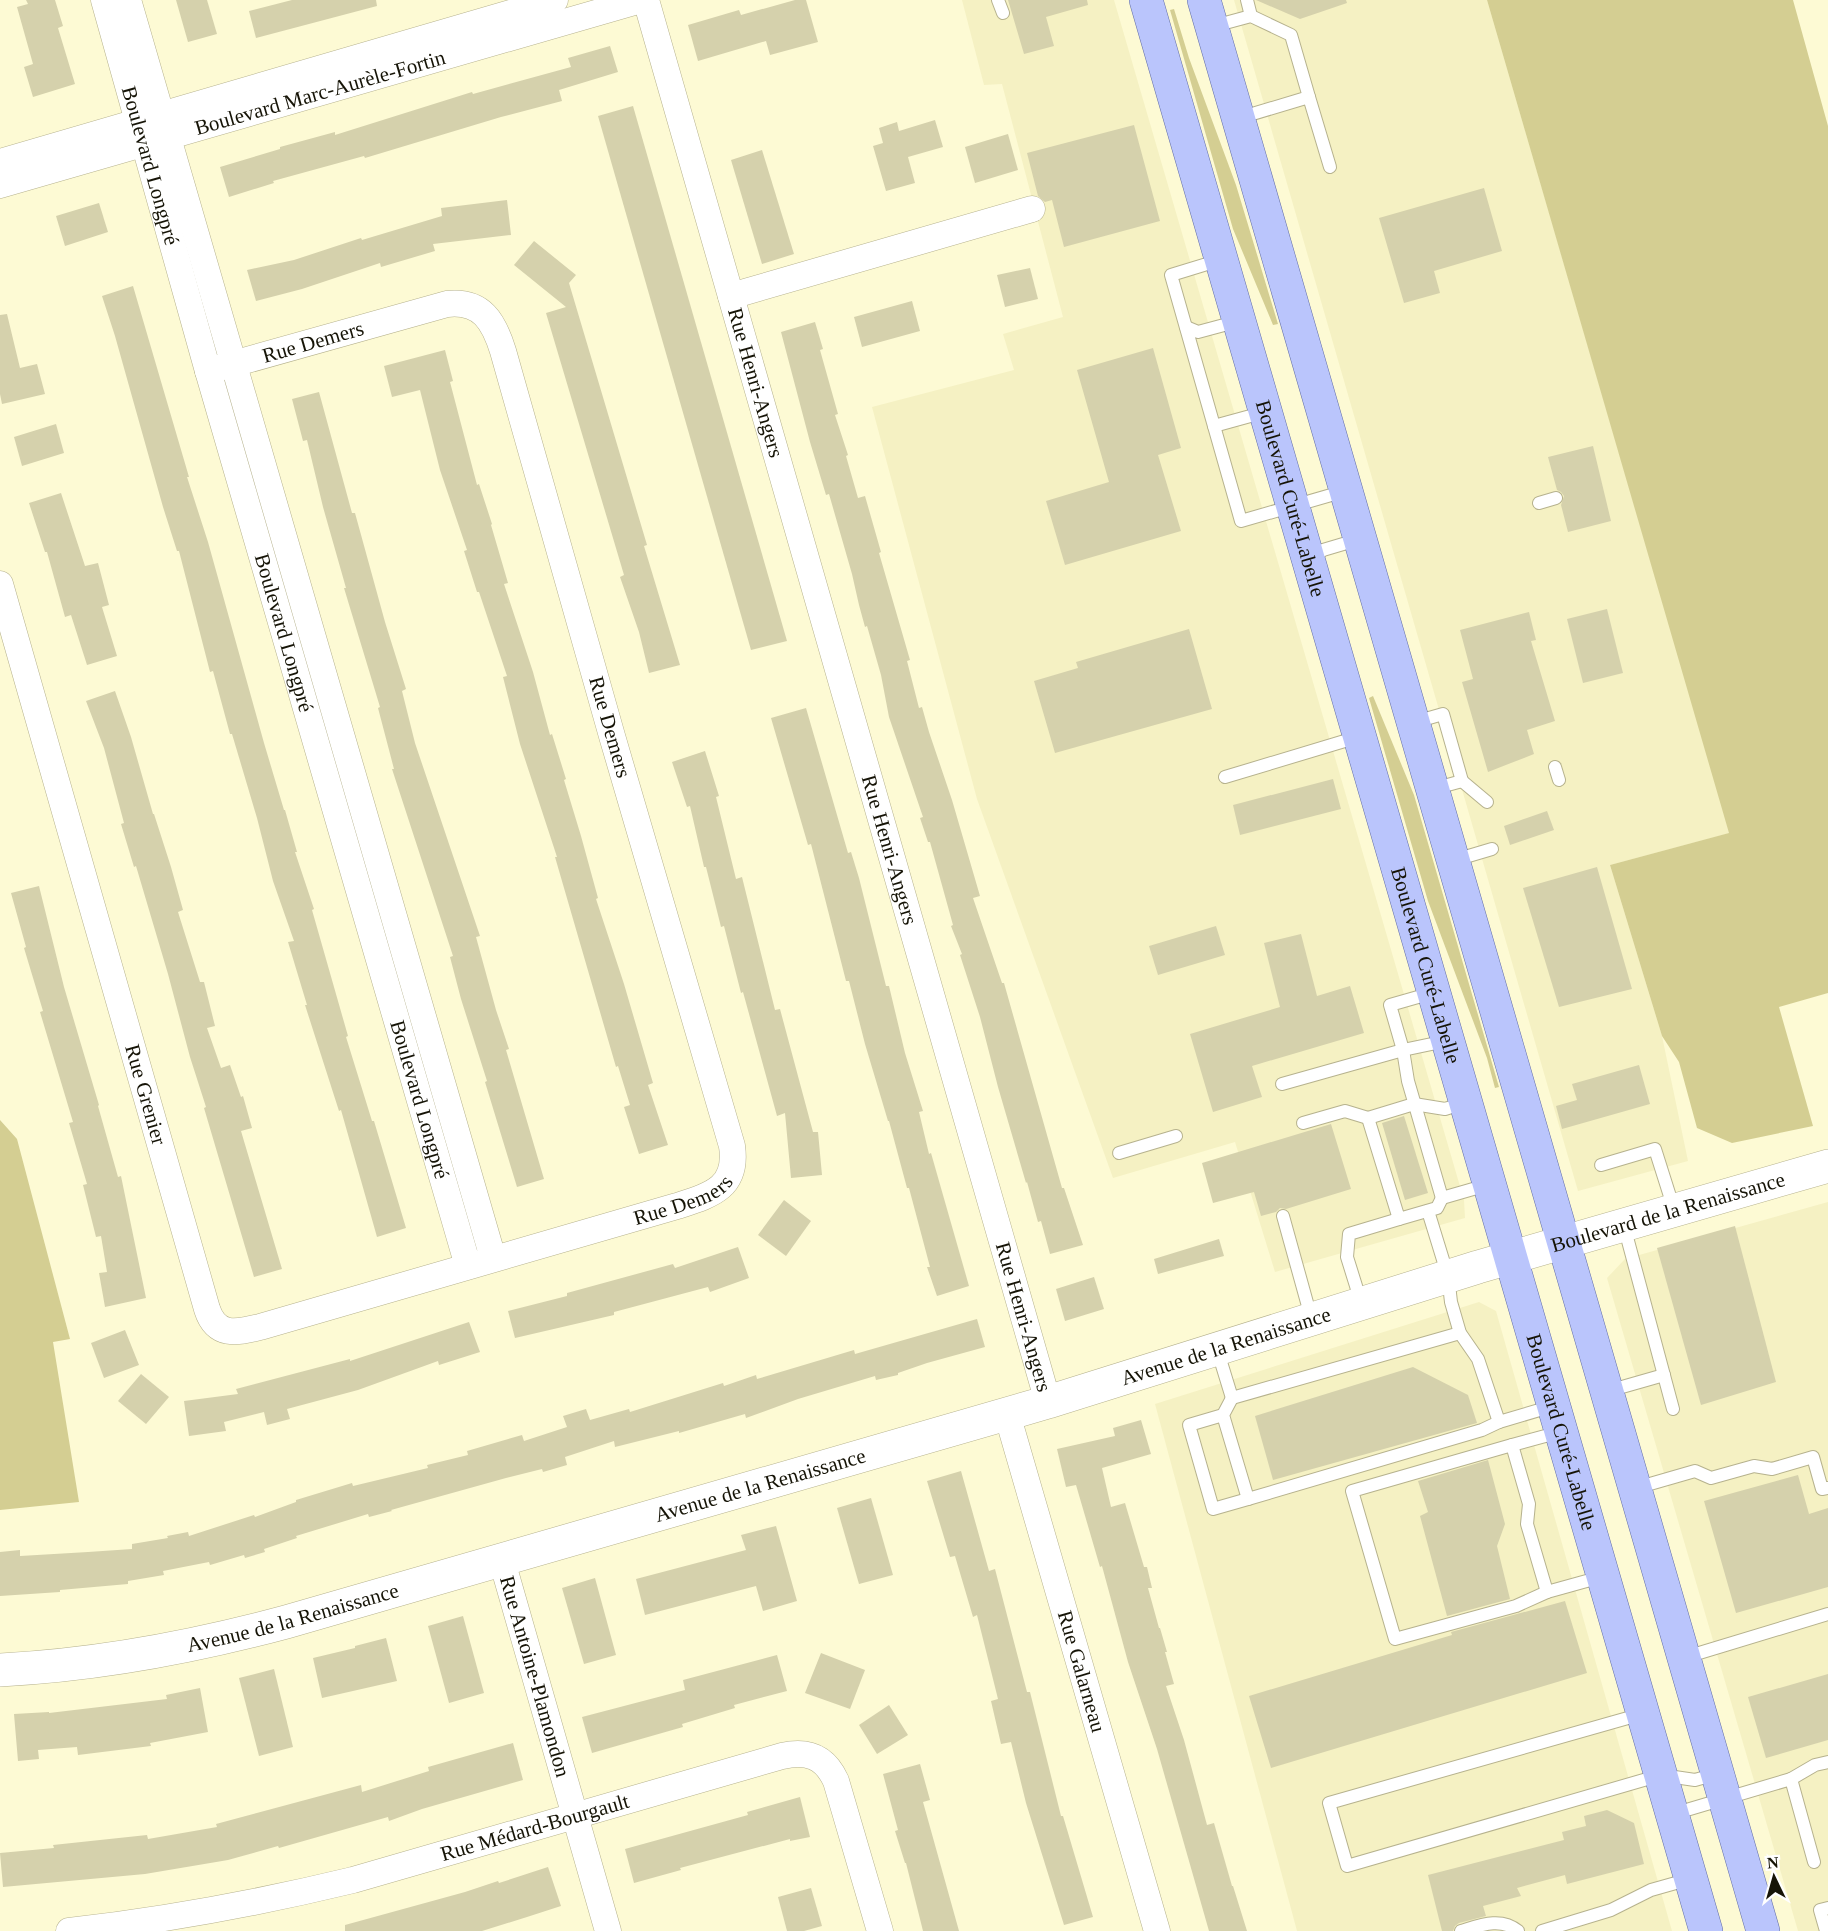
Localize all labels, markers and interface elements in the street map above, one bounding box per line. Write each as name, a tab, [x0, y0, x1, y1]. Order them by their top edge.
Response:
street label: Boulevard Marc-Aurèle-Fortin	[192, 45, 448, 140]
street label: Boulevard Longpré	[117, 83, 184, 248]
street label: Rue Henri-Angers	[723, 305, 789, 460]
street label: Rue Demers	[260, 316, 366, 368]
street label: Boulevard Curé-Labelle	[1251, 397, 1330, 600]
street label: Boulevard Longpré	[250, 551, 318, 715]
street label: Rue Demers	[584, 674, 636, 780]
street label: Rue Henri-Angers	[857, 772, 922, 927]
street label: Boulevard Curé-Labelle	[1386, 864, 1466, 1066]
street label: Boulevard Longpré	[385, 1018, 454, 1182]
street label: Rue Grenier	[120, 1042, 171, 1148]
street label: Boulevard de la Renaissance	[1548, 1167, 1788, 1257]
street label: Rue Demers	[631, 1171, 738, 1230]
street label: Rue Henri-Angers	[991, 1239, 1056, 1395]
street label: Avenue de la Renaissance	[1118, 1302, 1334, 1390]
street label: Boulevard Curé-Labelle	[1521, 1331, 1601, 1533]
street label: Avenue de la Renaissance	[652, 1443, 868, 1527]
street label: Rue Antoine-Plamondon	[495, 1573, 575, 1780]
street label: Avenue de la Renaissance	[185, 1578, 401, 1657]
street label: Rue Galarneau	[1053, 1608, 1111, 1735]
street label: Rue Médard-Bourgault	[438, 1789, 632, 1866]
north arrow	[1744, 1847, 1804, 1907]
text: N	[1766, 1854, 1780, 1872]

